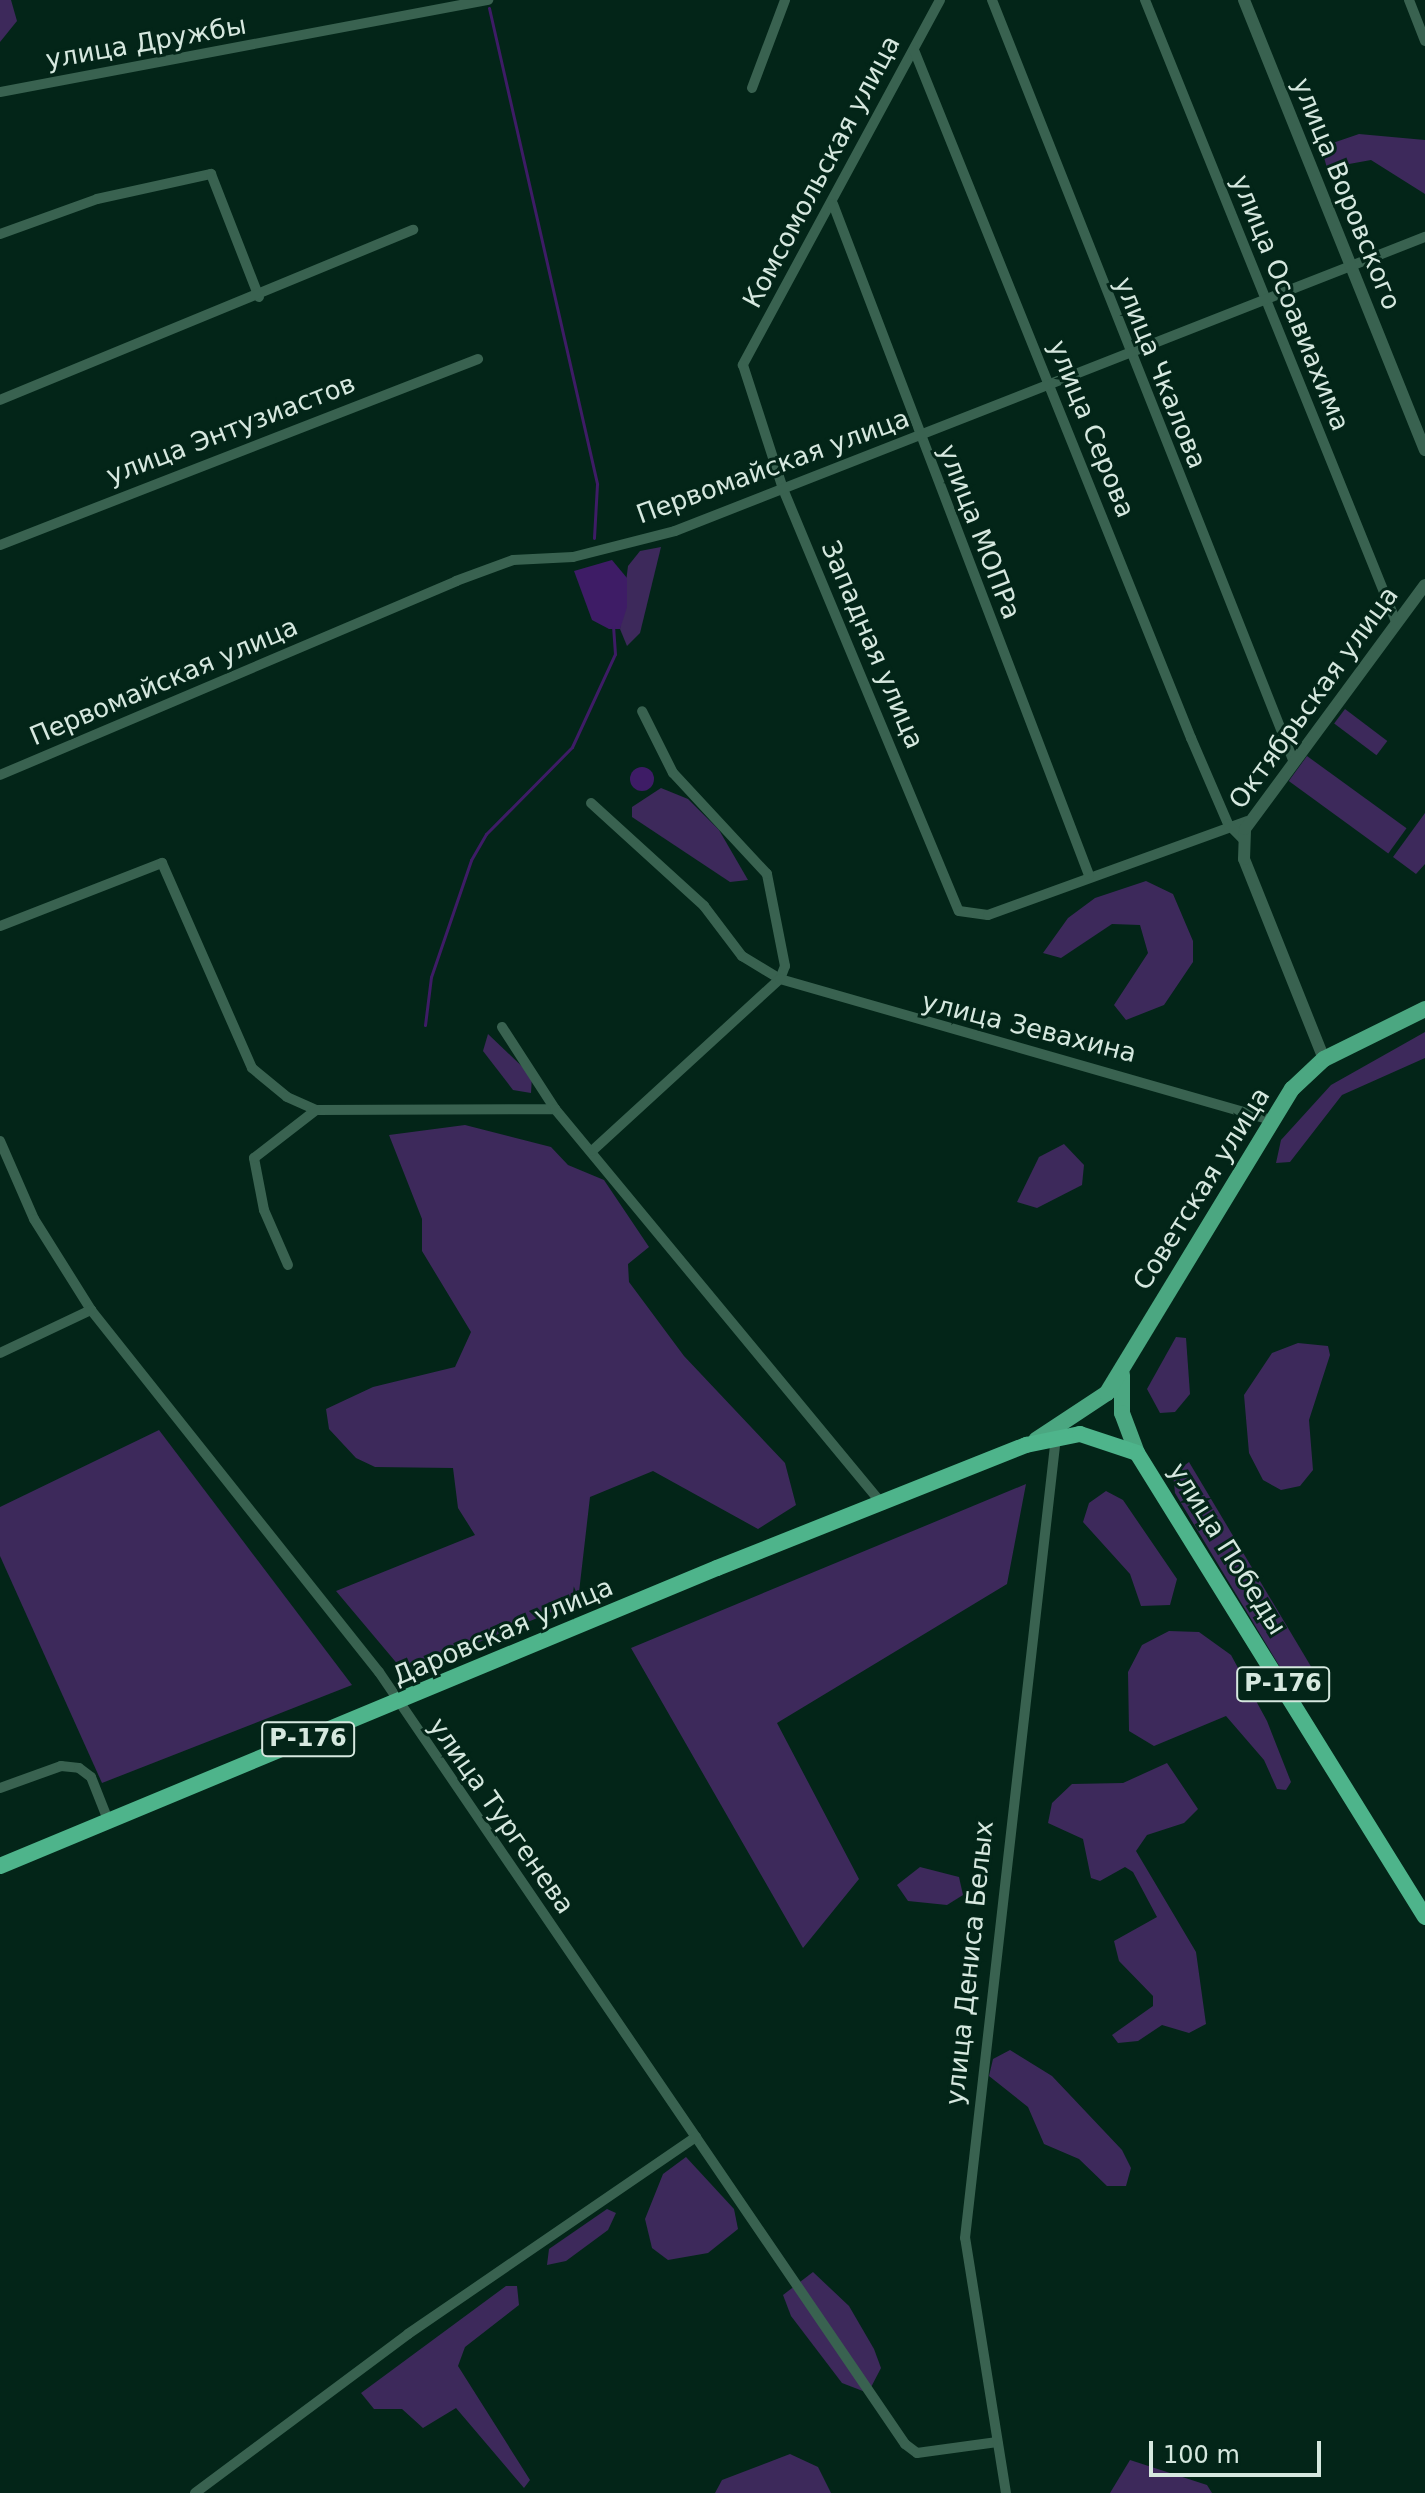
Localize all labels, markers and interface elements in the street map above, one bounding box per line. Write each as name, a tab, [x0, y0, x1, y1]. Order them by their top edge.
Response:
street label: улица Дружбы	[43, 10, 249, 76]
street label: Комсомольская улица	[737, 30, 907, 314]
street label: улица Воровского	[1285, 73, 1407, 315]
street label: улица Осоавиахима	[1224, 170, 1356, 436]
street label: улица Чкалова	[1107, 273, 1213, 473]
street label: улица Серова	[1041, 336, 1141, 522]
street label: улица Энтузиастов	[102, 368, 360, 492]
street label: Первомайская улица	[632, 403, 914, 531]
street label: улица МОПРа	[931, 440, 1027, 624]
street label: Западная улица	[814, 536, 930, 754]
street label: Октябрьская улица	[1223, 581, 1405, 815]
street label: Первомайская улица	[25, 611, 303, 753]
street label: улица Зевахина	[919, 986, 1139, 1070]
street label: Советская улица	[1127, 1082, 1277, 1296]
street label: улица Победы	[1162, 1457, 1292, 1641]
street label: Даровская улица	[388, 1571, 618, 1693]
road number: Р-176	[1235, 1664, 1331, 1704]
street label: улица Тургенева	[422, 1712, 580, 1920]
road number: Р-176	[260, 1719, 356, 1759]
street label: улица Дениса Белых	[940, 1819, 1000, 2107]
scale bar	[1153, 2425, 1325, 2475]
text: 100 m	[1163, 2441, 1240, 2469]

